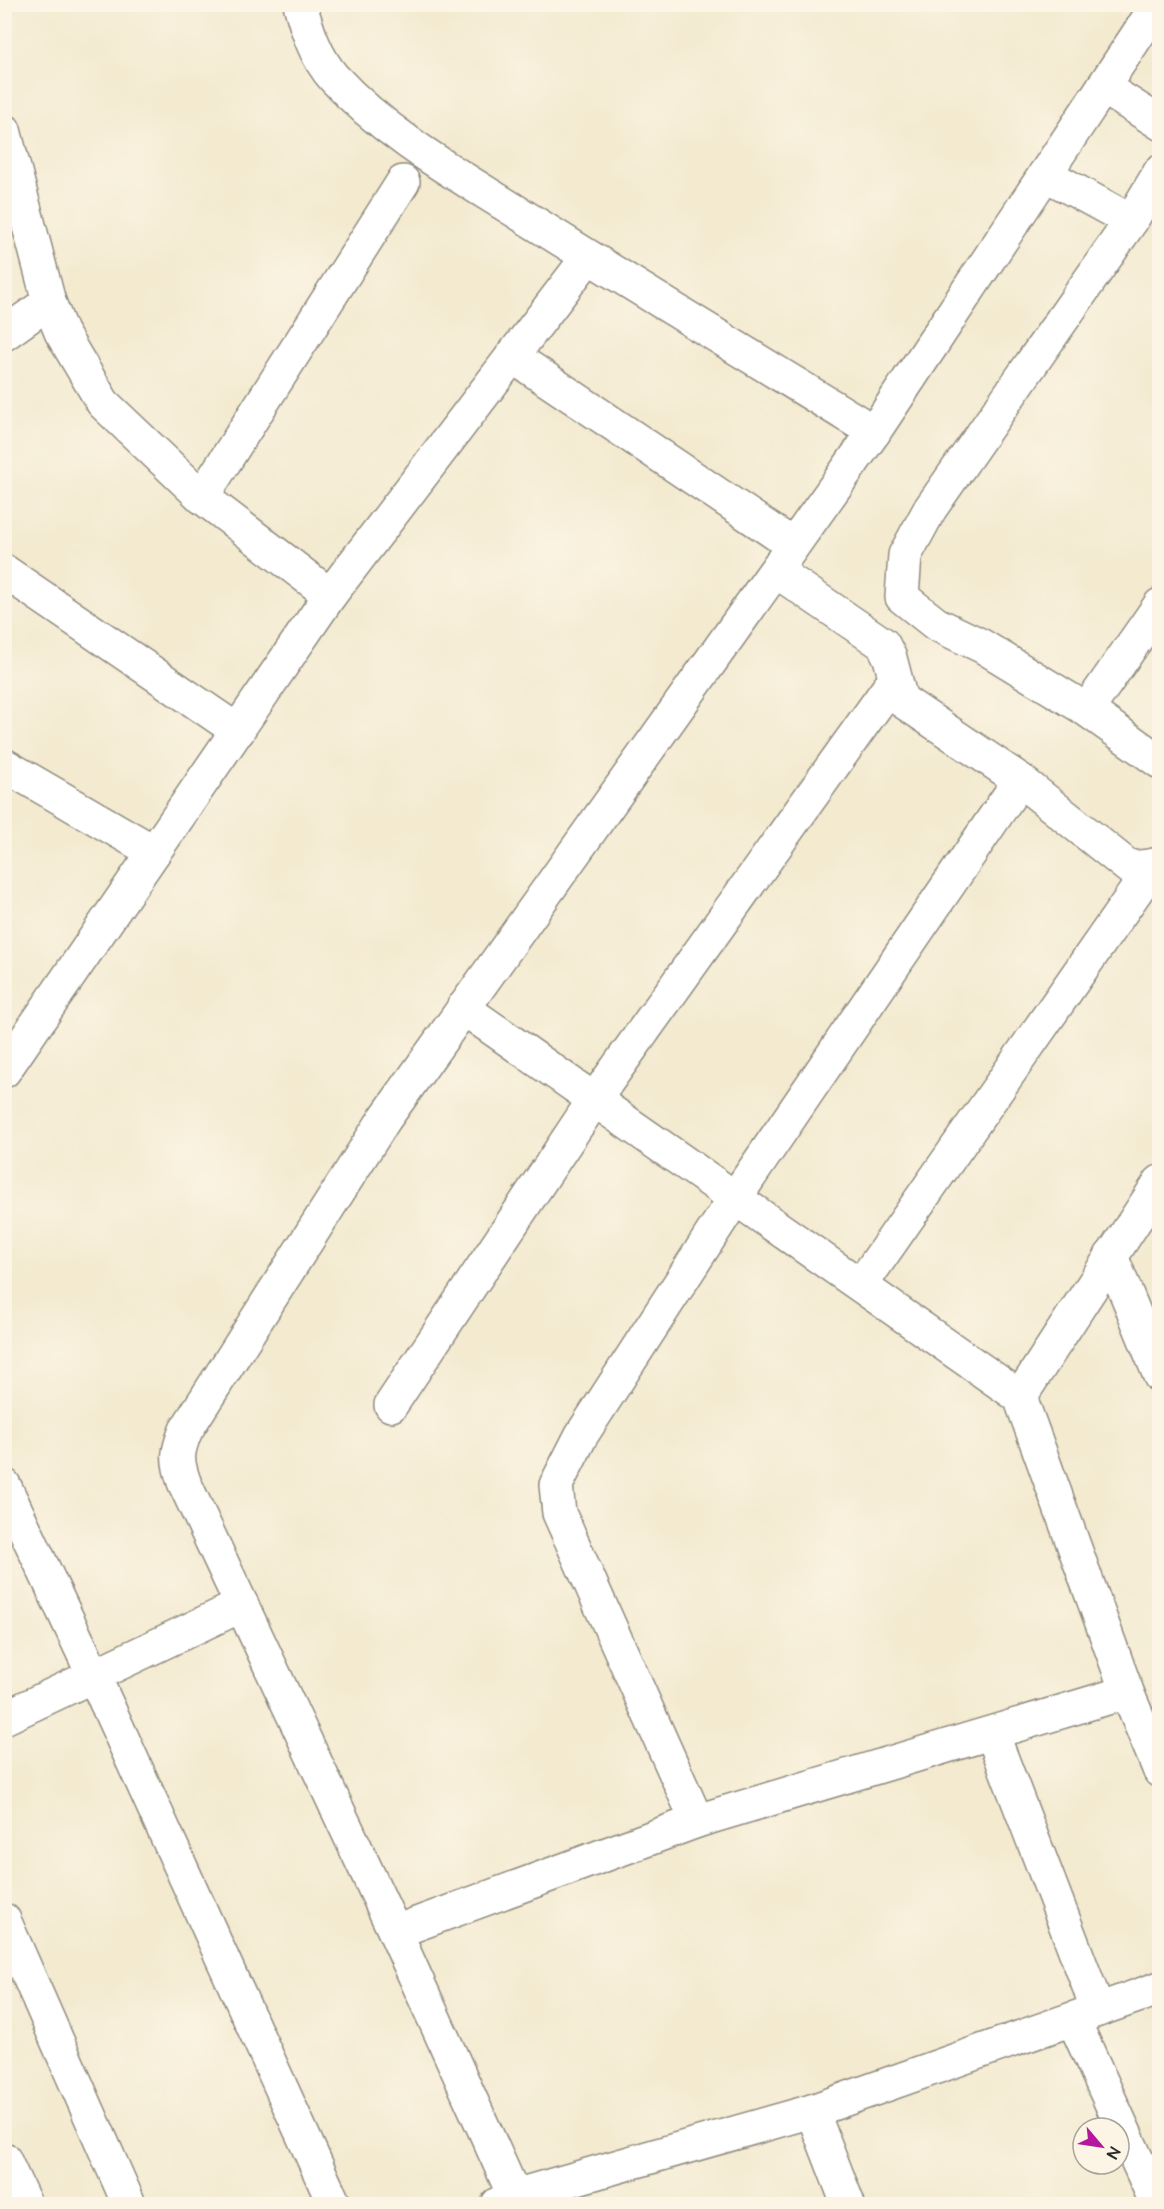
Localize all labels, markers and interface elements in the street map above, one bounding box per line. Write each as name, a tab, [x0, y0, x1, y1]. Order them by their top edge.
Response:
north arrow	[1071, 2116, 1131, 2176]
text: N	[1101, 2143, 1125, 2163]

